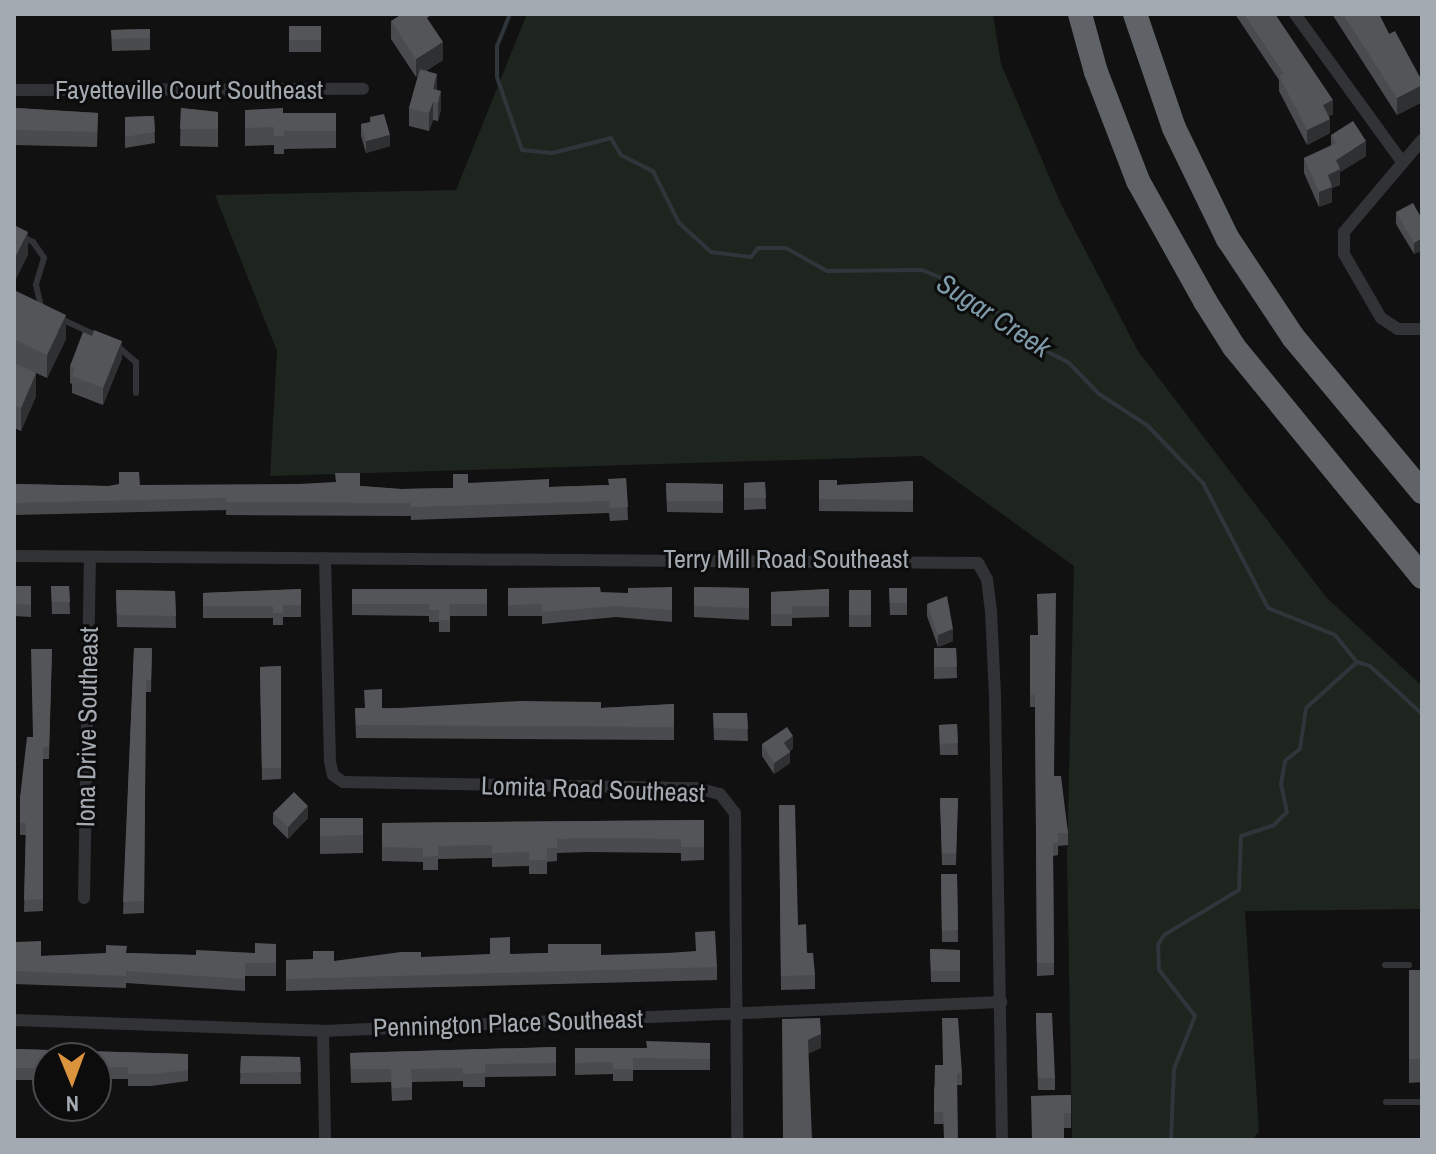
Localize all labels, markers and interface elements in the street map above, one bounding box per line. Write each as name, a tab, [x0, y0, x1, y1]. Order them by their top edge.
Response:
street label: Fayetteville Court Southeast	[55, 74, 323, 106]
water label: Sugar Creek	[931, 266, 1057, 364]
street label: Terry Mill Road Southeast	[663, 543, 909, 575]
street label: Iona Drive Southeast	[70, 627, 104, 827]
street label: Lomita Road Southeast	[481, 770, 705, 808]
street label: Pennington Place Southeast	[372, 1003, 644, 1043]
north arrow	[32, 1042, 112, 1122]
text: N	[66, 1089, 79, 1119]

